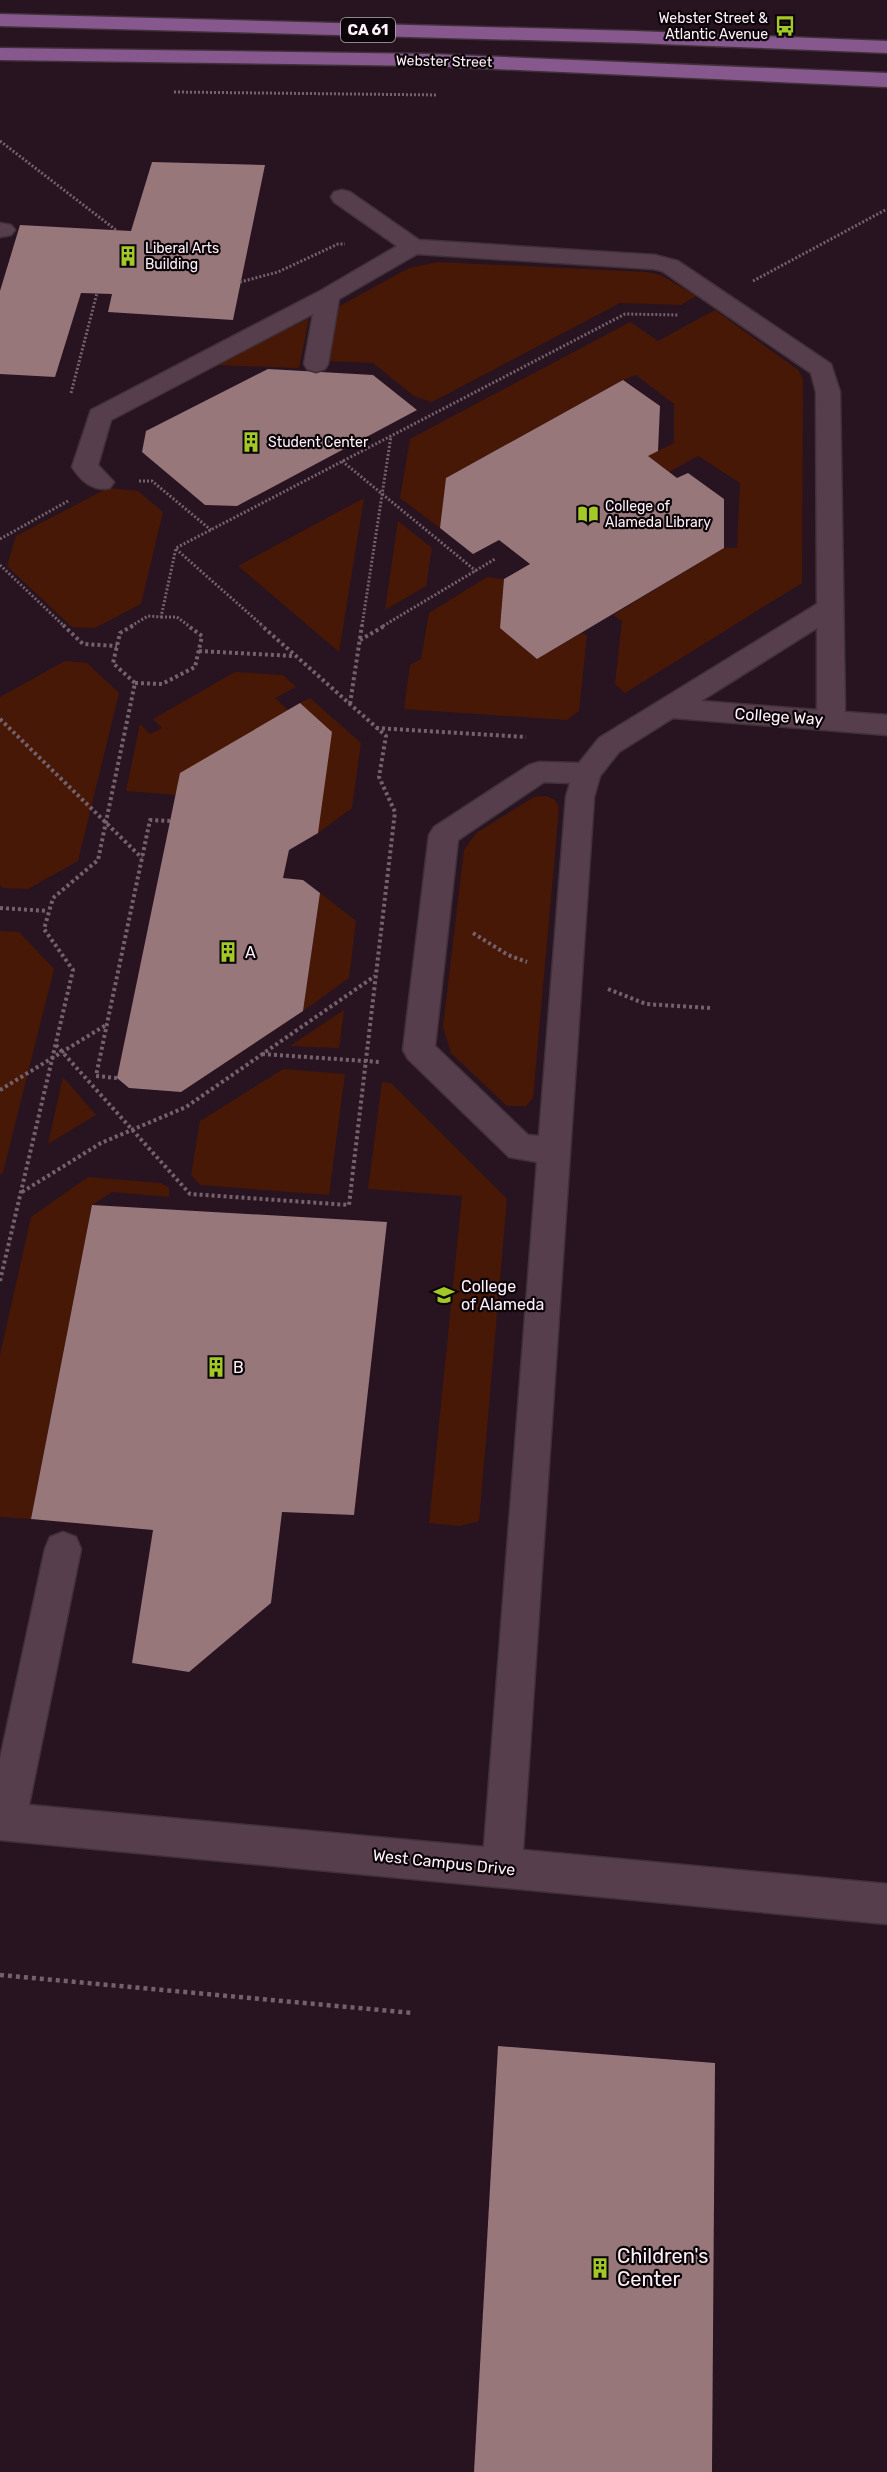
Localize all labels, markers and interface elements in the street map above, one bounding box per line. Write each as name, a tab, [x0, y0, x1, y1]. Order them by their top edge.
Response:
place label: Webster Street & Atlantic Avenue	[658, 10, 768, 43]
bus stop icon: Webster Street & Atlantic Avenue	[773, 14, 797, 38]
road number: CA 61	[341, 18, 395, 42]
street label: Webster Street	[396, 52, 493, 71]
place label: Liberal Arts Building	[145, 240, 219, 273]
building icon: Liberal Arts Building	[116, 244, 140, 268]
building icon: Student Center	[239, 430, 263, 454]
place label: Student Center	[268, 434, 369, 451]
place label: College of Alameda Library	[605, 498, 711, 531]
library icon: College of Alameda Library	[576, 502, 600, 526]
street label: College Way	[734, 704, 824, 729]
building icon: A	[216, 940, 240, 964]
place label: A	[245, 943, 256, 962]
place label: College of Alameda	[461, 1277, 544, 1314]
school or university icon: College of Alameda	[432, 1283, 456, 1307]
building icon: B	[204, 1355, 228, 1379]
place label: B	[233, 1358, 244, 1377]
street label: West Campus Drive	[372, 1846, 516, 1879]
place label: Children's Center	[617, 2244, 708, 2291]
building icon: Children's Center	[588, 2256, 612, 2280]

